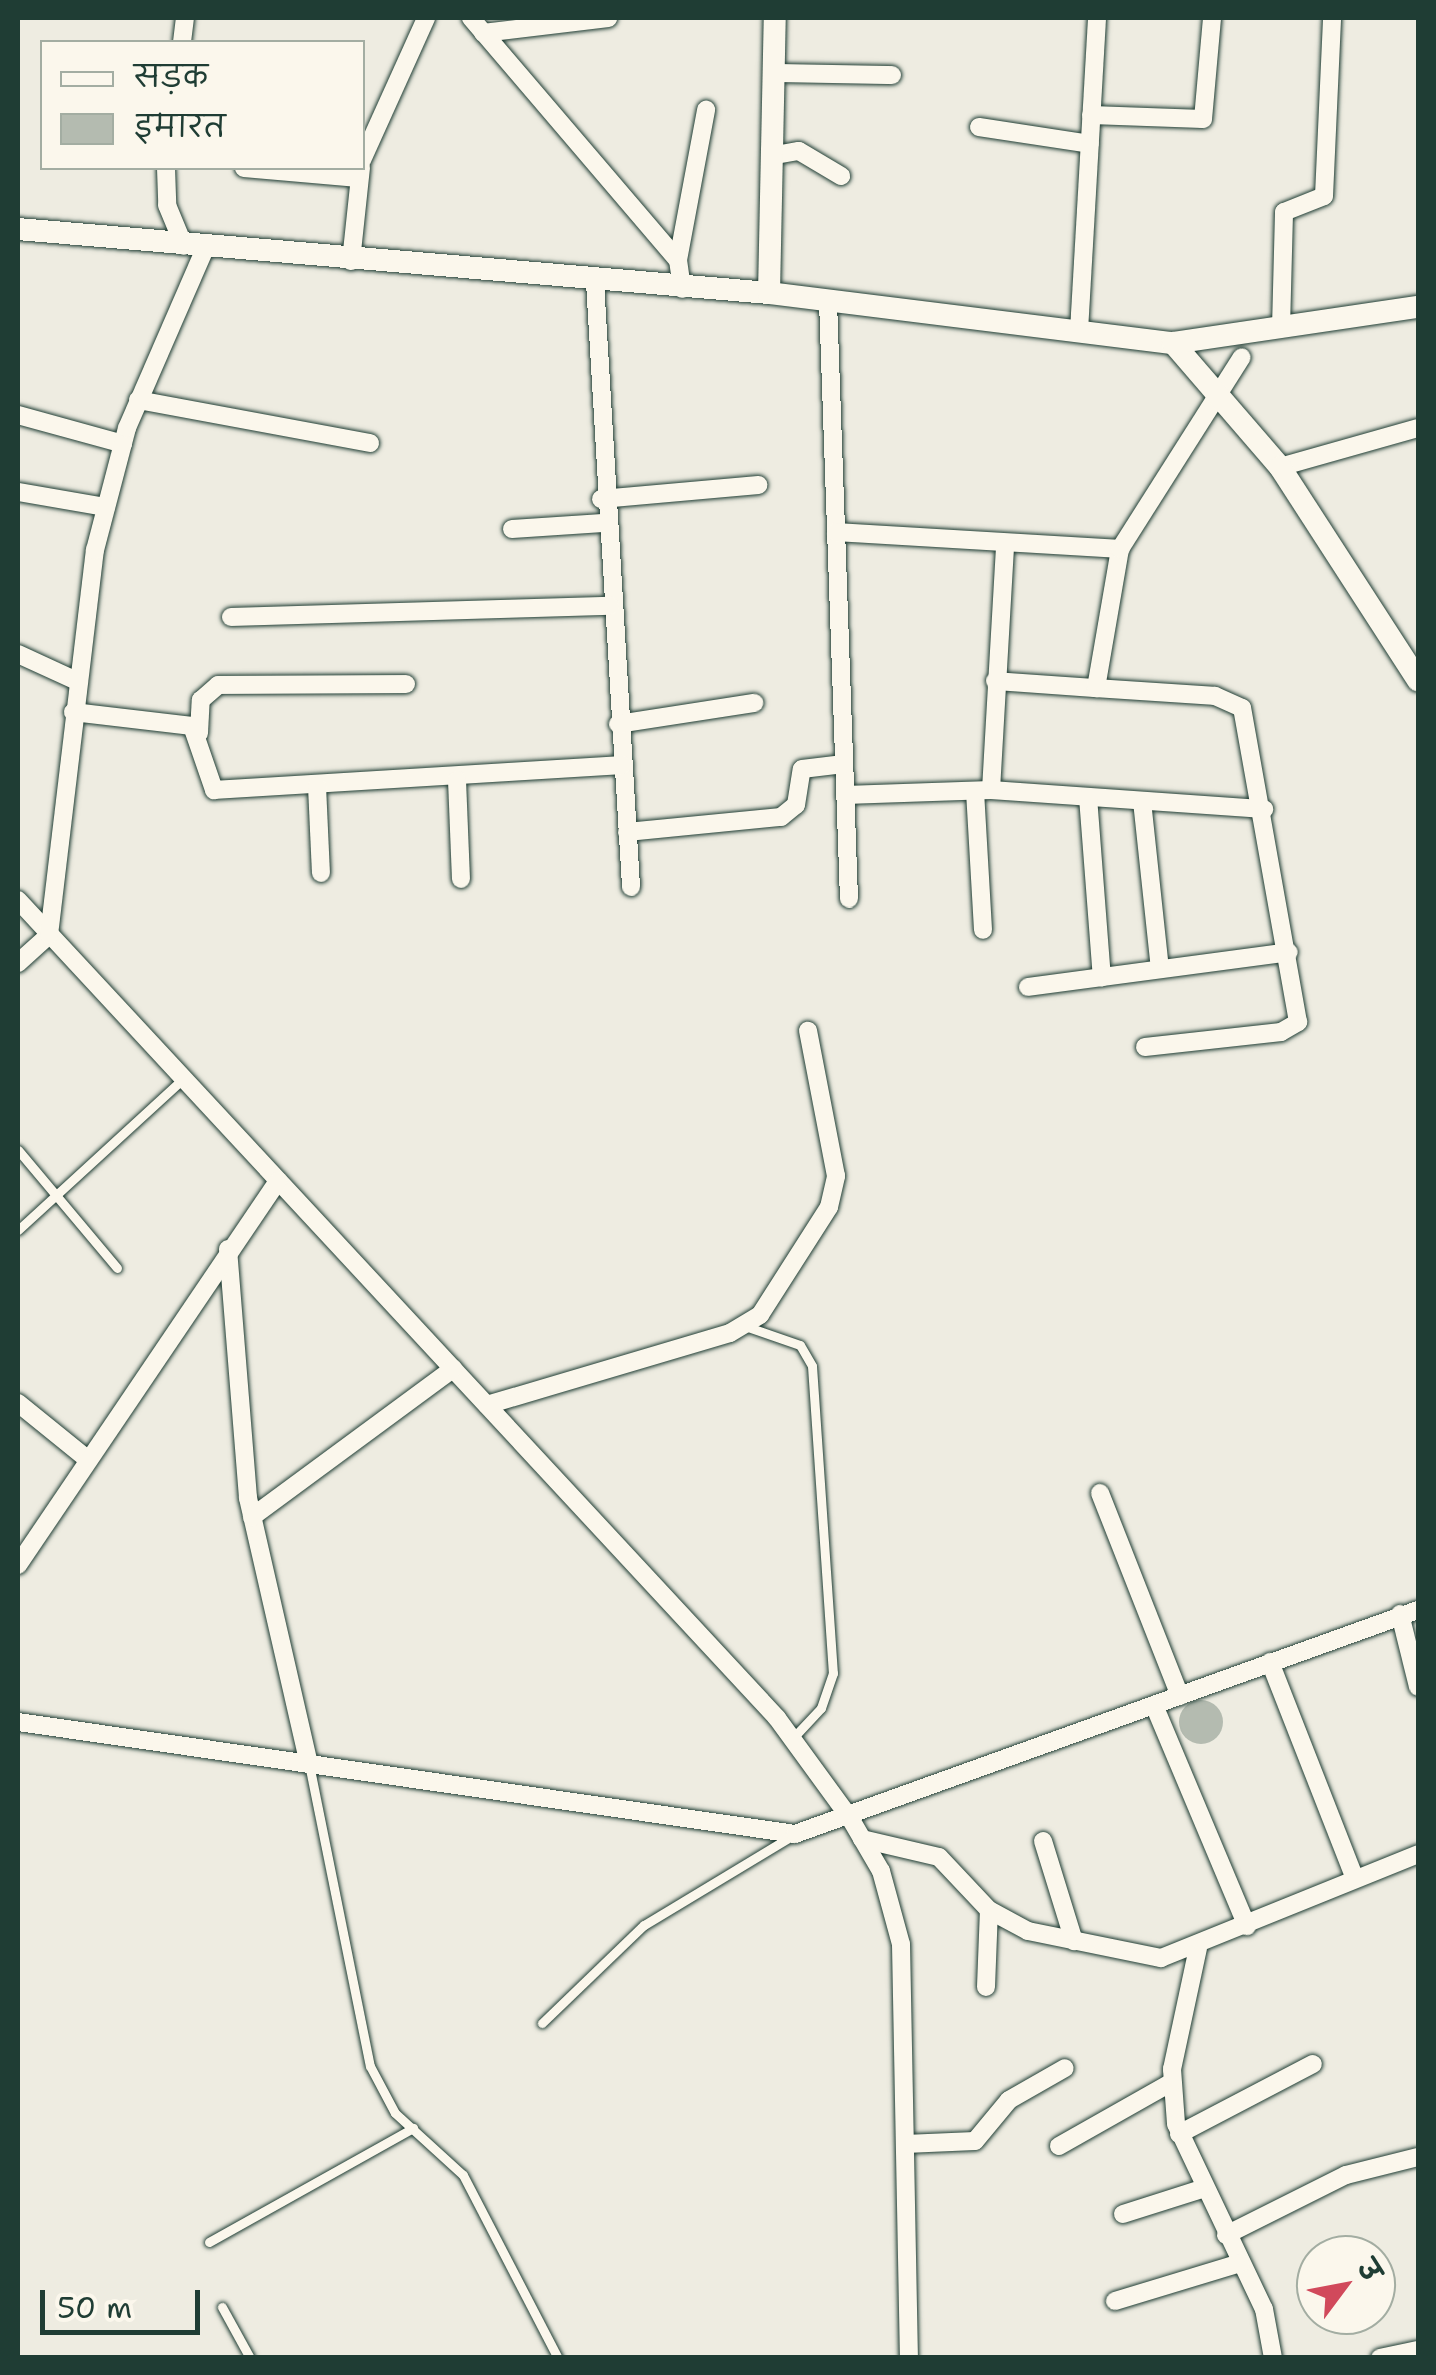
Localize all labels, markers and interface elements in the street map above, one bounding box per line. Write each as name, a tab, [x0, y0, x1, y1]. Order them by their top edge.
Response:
legend	[40, 40, 365, 170]
text: सड़क	[134, 56, 208, 97]
text: इमारत	[134, 106, 226, 147]
north arrow	[1296, 2235, 1396, 2335]
text: उ	[1349, 2252, 1391, 2288]
scale bar	[45, 2270, 205, 2332]
text: 50 m	[57, 2287, 132, 2328]

